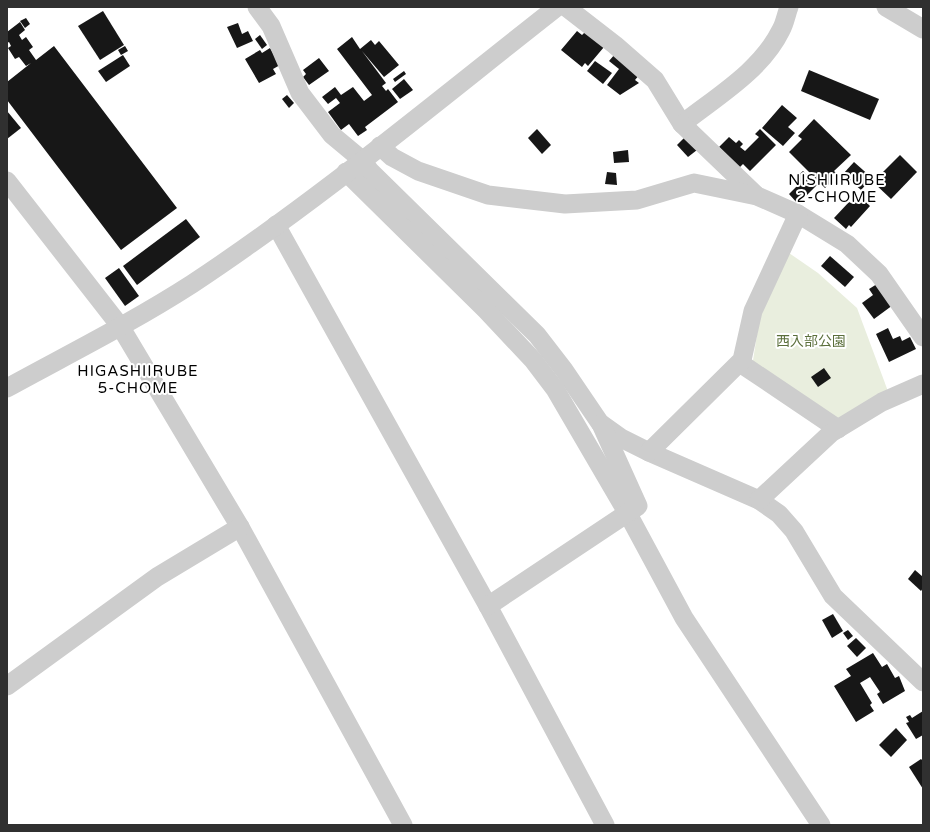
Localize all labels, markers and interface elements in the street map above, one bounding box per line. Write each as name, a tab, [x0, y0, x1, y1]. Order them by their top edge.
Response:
district label: NISHIIRUBE 2-CHOME	[788, 171, 886, 206]
park label: 西入部公園	[776, 333, 846, 350]
district label: HIGASHIIRUBE 5-CHOME	[77, 362, 199, 397]

